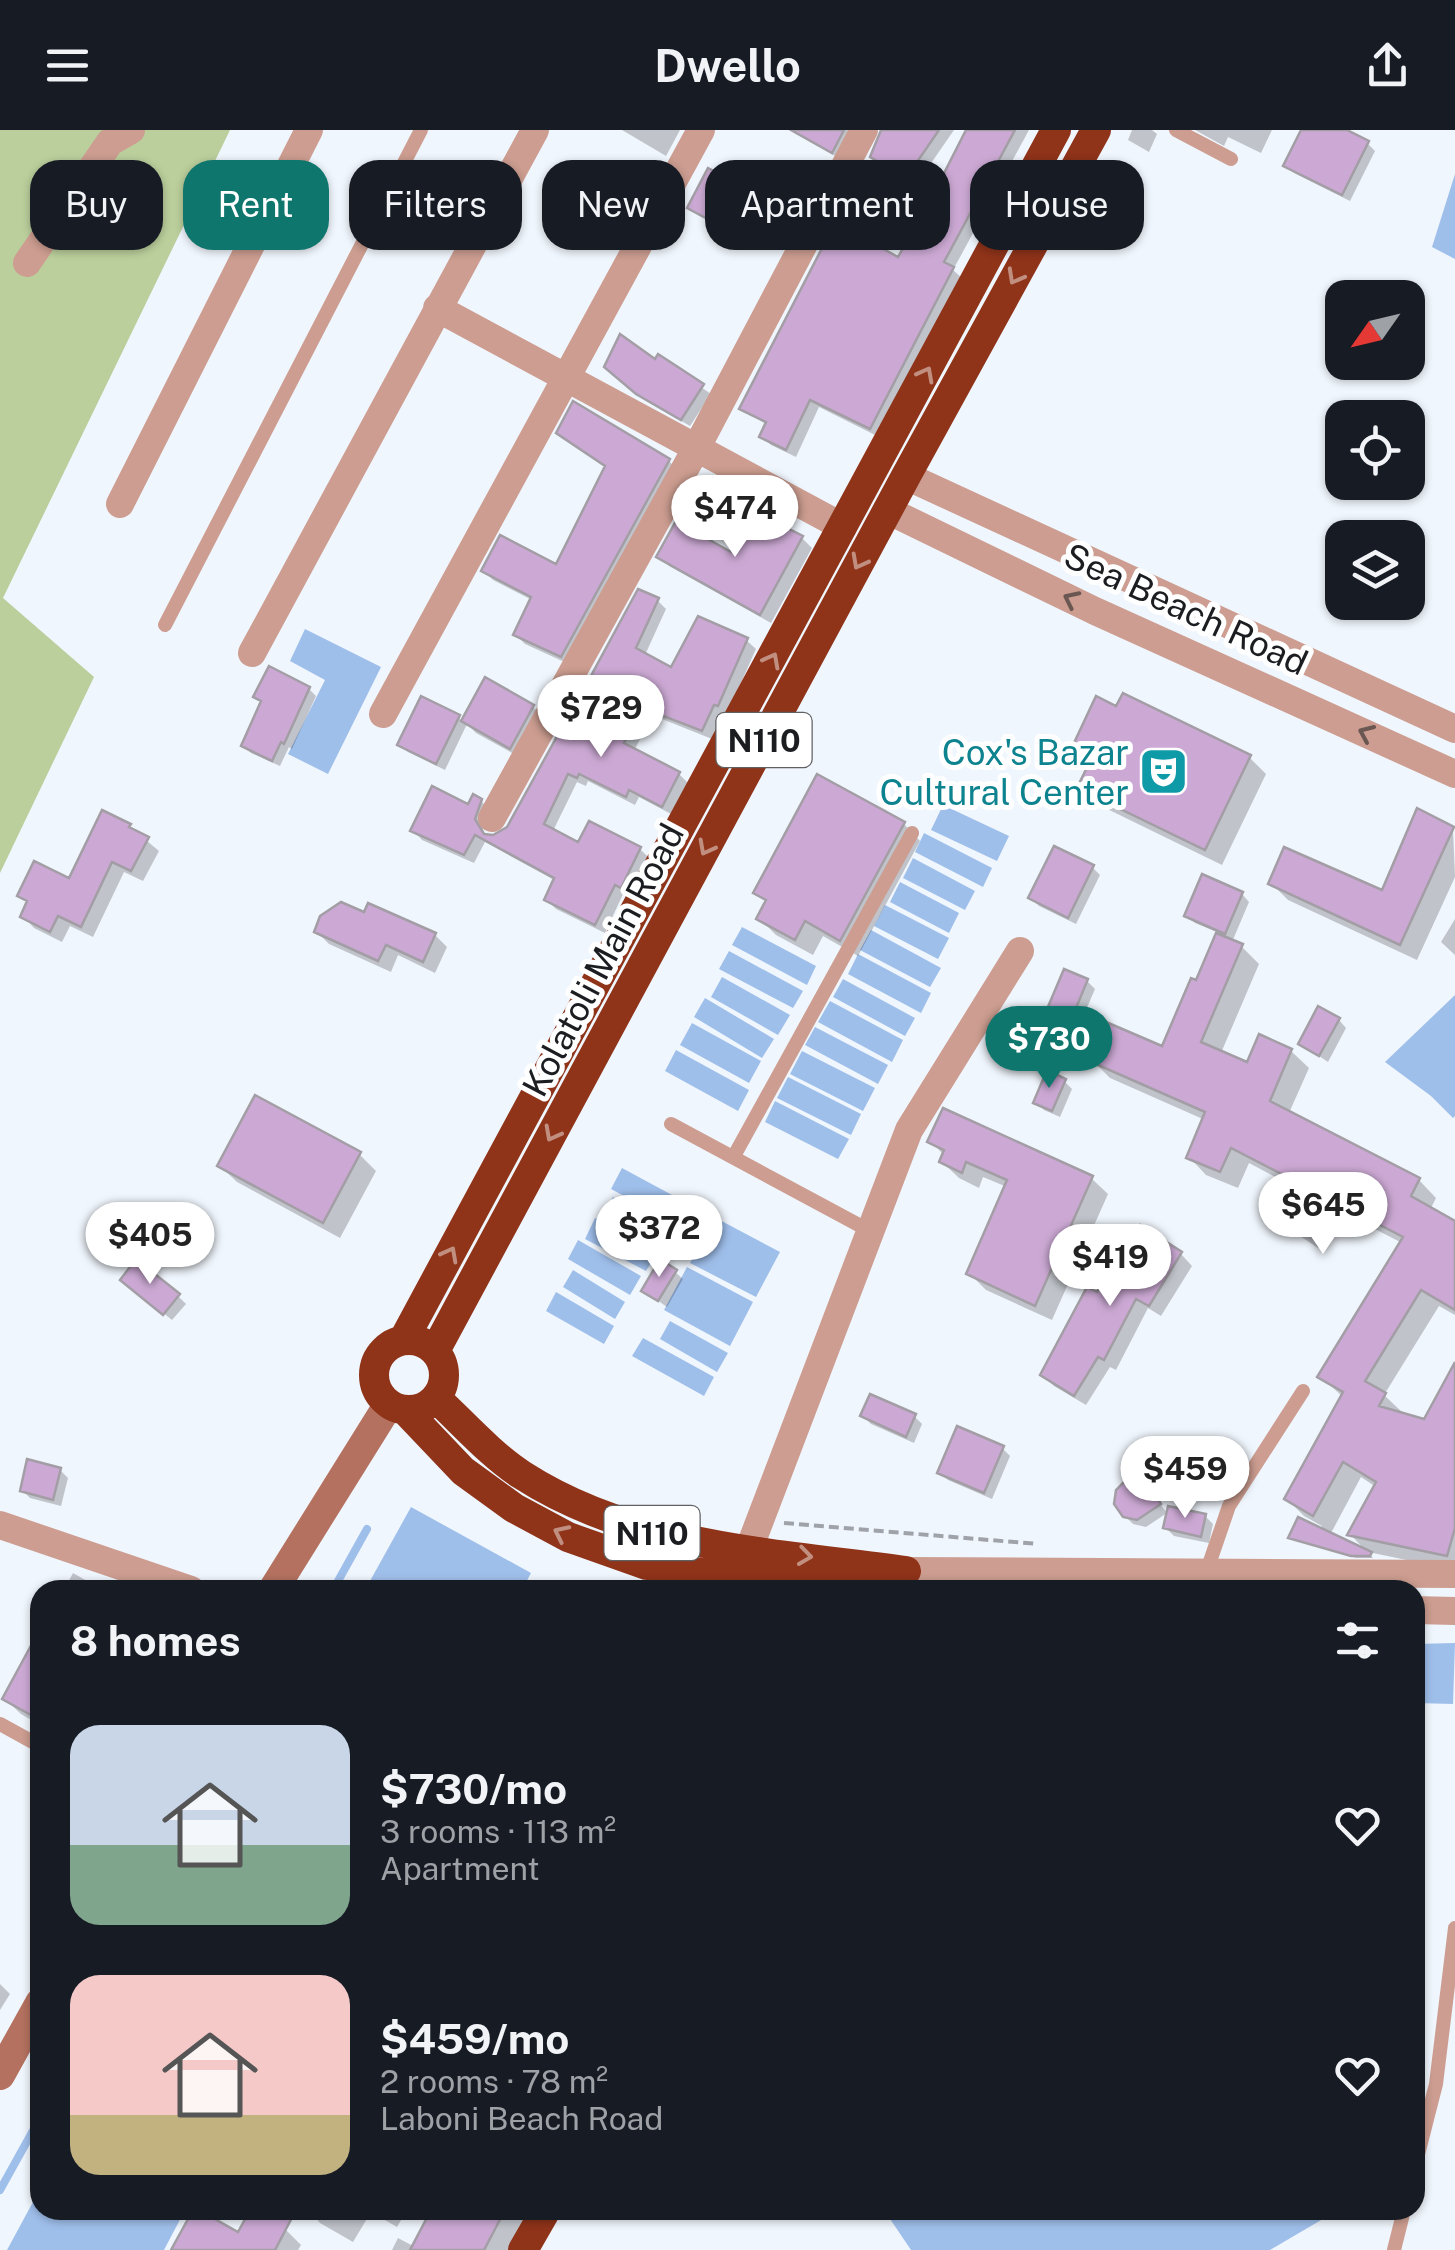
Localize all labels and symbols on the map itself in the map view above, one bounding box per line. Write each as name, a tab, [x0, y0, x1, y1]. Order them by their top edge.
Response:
one-way arrow	[1008, 266, 1028, 284]
north arrow	[1325, 280, 1425, 380]
one-way arrow	[913, 366, 933, 384]
pin: $474	[676, 475, 794, 560]
street label: Sea Beach Road	[1058, 535, 1314, 683]
one-way arrow	[852, 551, 872, 569]
one-way arrow	[1063, 591, 1081, 611]
one-way arrow	[759, 653, 779, 671]
pin: $729	[542, 675, 660, 760]
road number: N110	[716, 713, 812, 767]
one-way arrow	[1359, 725, 1377, 745]
place label: Cox's Bazar Cultural Center	[880, 732, 1129, 813]
theatre icon: Cox's Bazar Cultural Center	[1138, 746, 1190, 798]
street label: Kolatoli Main Road	[514, 817, 692, 1103]
one-way arrow	[698, 838, 718, 856]
pin: $730	[990, 1006, 1108, 1091]
one-way arrow	[544, 1124, 564, 1142]
pin: $645	[1264, 1172, 1382, 1257]
pin: $372	[600, 1195, 718, 1280]
pin: $405	[91, 1202, 209, 1287]
pin: $419	[1051, 1224, 1169, 1309]
one-way arrow	[438, 1246, 458, 1264]
pin: $459	[1126, 1436, 1244, 1521]
road number: N110	[604, 1506, 700, 1560]
one-way arrow	[554, 1525, 572, 1545]
one-way arrow	[796, 1545, 813, 1566]

